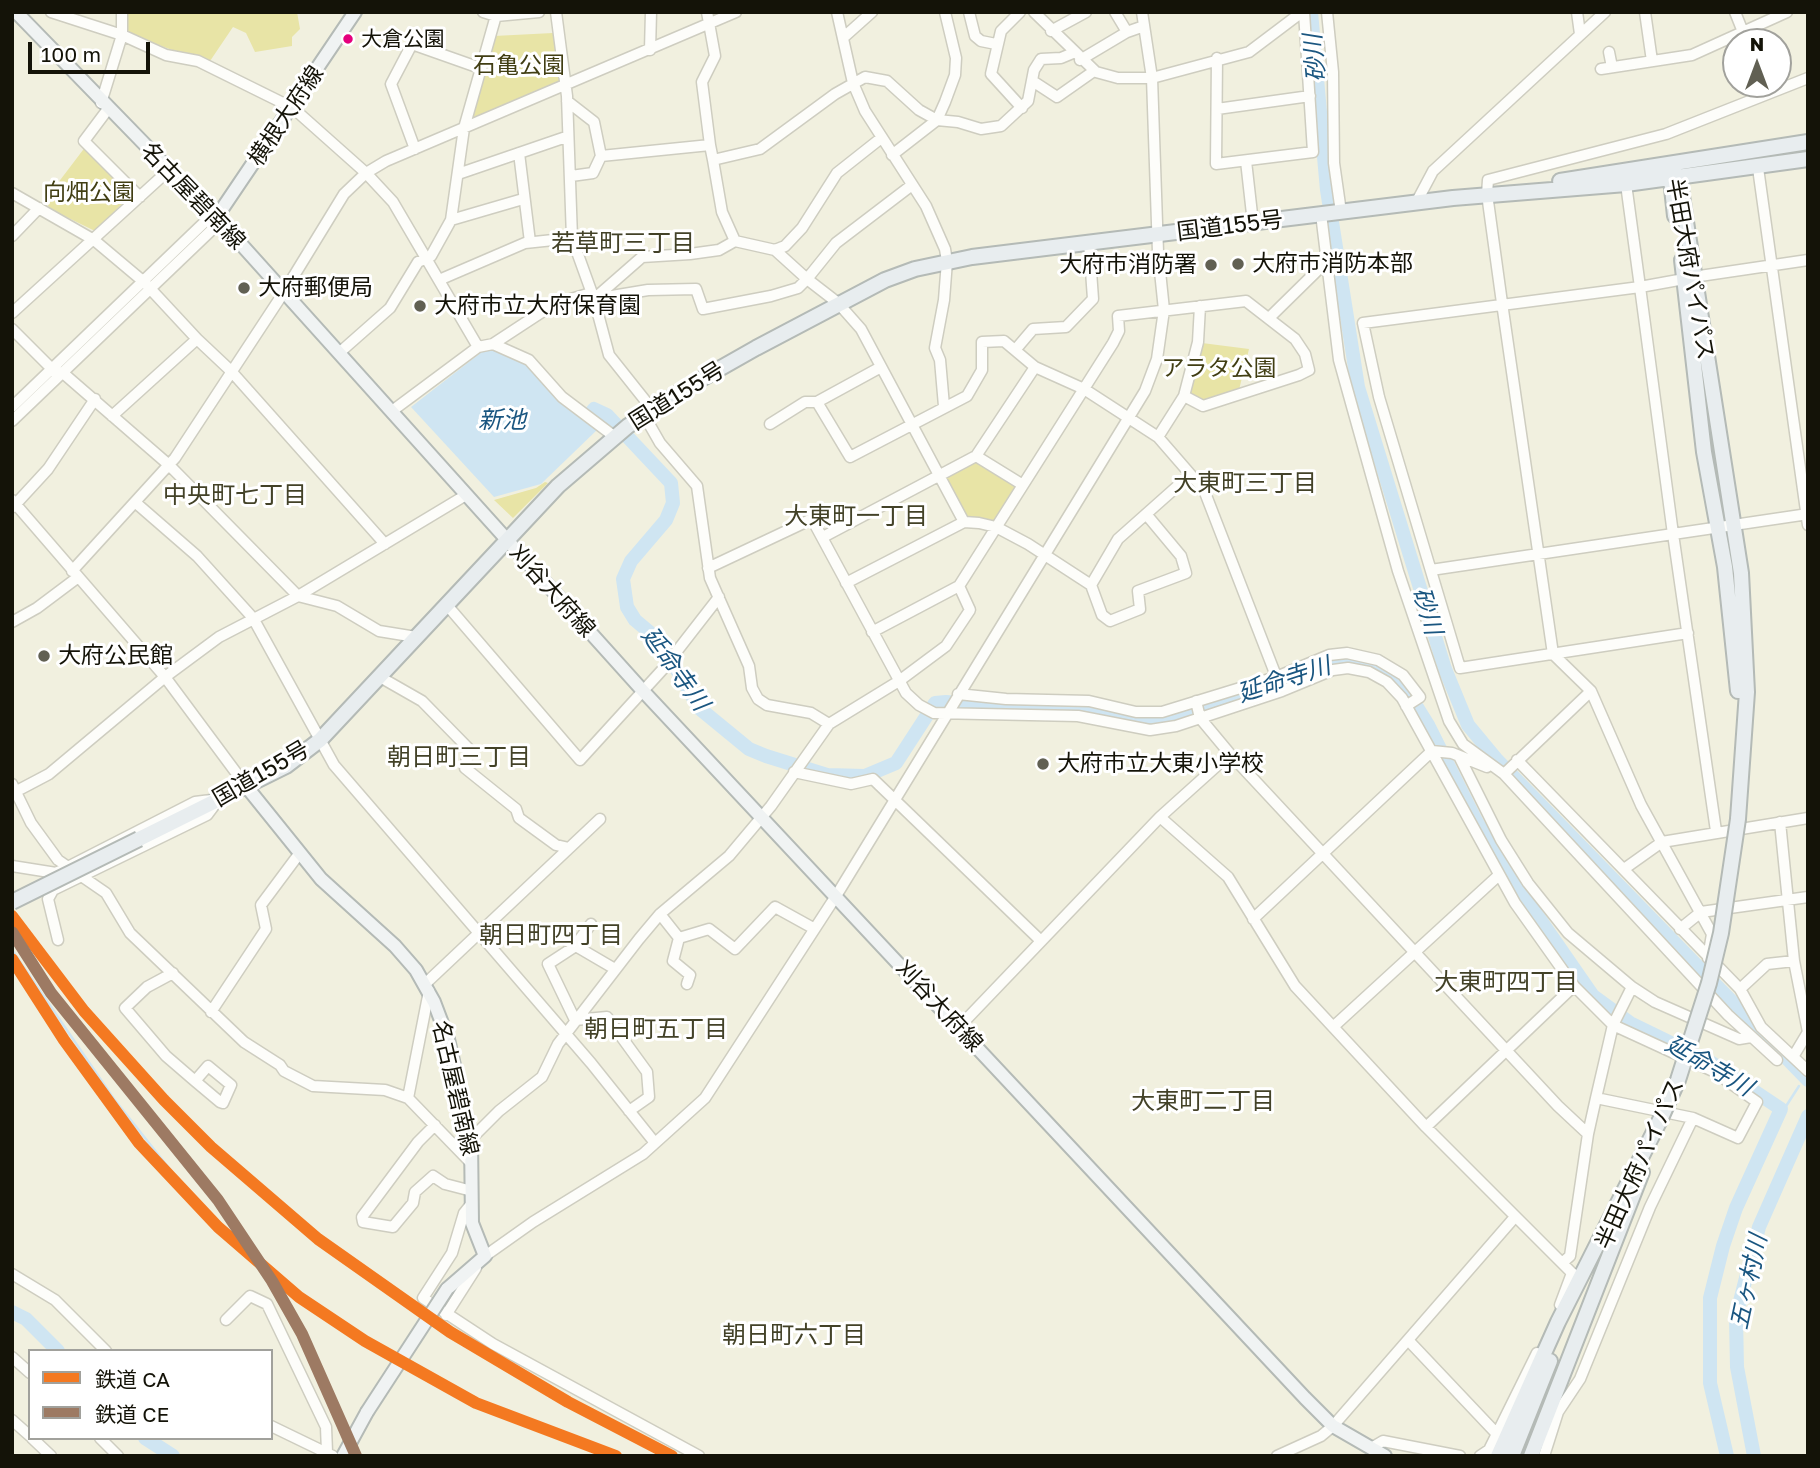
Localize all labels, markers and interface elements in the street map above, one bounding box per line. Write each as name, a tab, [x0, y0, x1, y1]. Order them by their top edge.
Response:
place label: 大倉公園	[361, 26, 445, 52]
scale bar	[32, 28, 154, 72]
north arrow	[1722, 28, 1792, 98]
marker: 大倉公園	[341, 32, 355, 46]
text: N	[1750, 32, 1764, 55]
water label: 砂川	[1299, 33, 1331, 83]
text: 100 m	[41, 41, 101, 67]
park label: 石亀公園	[473, 52, 565, 80]
street label: 横根大府線	[242, 61, 330, 171]
street label: 名古屋碧南線	[135, 137, 251, 255]
street label: 半田大府パイパス	[1660, 176, 1720, 362]
park label: 向畑公園	[43, 179, 135, 207]
street label: 国道155号	[1175, 206, 1285, 246]
district label: 若草町三丁目	[551, 229, 695, 257]
place label: 大府市消防本部	[1252, 250, 1413, 278]
place label: 大府市消防署	[1059, 251, 1197, 279]
marker: 大府市消防本部	[1230, 256, 1246, 272]
marker: 大府市消防署	[1203, 257, 1219, 273]
place label: 大府郵便局	[258, 274, 373, 302]
marker: 大府郵便局	[236, 280, 252, 296]
place label: 大府市立大府保育園	[434, 292, 641, 320]
marker: 大府市立大府保育園	[412, 298, 428, 314]
park label: アラタ公園	[1162, 355, 1276, 383]
street label: 国道155号	[624, 356, 730, 436]
water label: 新池	[478, 406, 526, 434]
district label: 大東町三丁目	[1173, 469, 1317, 497]
district label: 中央町七丁目	[163, 481, 307, 509]
district label: 大東町一丁目	[784, 502, 928, 530]
street label: 刈谷大府線	[503, 539, 601, 643]
water label: 砂川	[1406, 584, 1448, 638]
water label: 延命寺川	[635, 622, 715, 716]
place label: 大府公民館	[58, 642, 173, 670]
marker: 大府公民館	[36, 648, 52, 664]
water label: 延命寺川	[1234, 651, 1334, 709]
street label: 国道155号	[208, 735, 314, 813]
district label: 朝日町三丁目	[387, 743, 531, 771]
place label: 大府市立大東小学校	[1057, 750, 1264, 778]
marker: 大府市立大東小学校	[1035, 756, 1051, 772]
district label: 朝日町四丁目	[479, 921, 623, 949]
street label: 刈谷大府線	[890, 955, 988, 1057]
district label: 大東町四丁目	[1434, 968, 1578, 996]
district label: 朝日町五丁目	[584, 1015, 728, 1043]
street label: 名古屋碧南線	[426, 1018, 484, 1158]
water label: 延命寺川	[1660, 1030, 1758, 1102]
street label: 半田大府パイパス	[1590, 1074, 1690, 1254]
district label: 大東町二丁目	[1131, 1087, 1275, 1115]
water label: 五ヶ村川	[1725, 1232, 1773, 1332]
district label: 朝日町六丁目	[722, 1321, 866, 1349]
legend	[28, 1349, 273, 1440]
text: 鉄道 CA	[95, 1366, 170, 1392]
text: 鉄道 CE	[95, 1401, 169, 1427]

